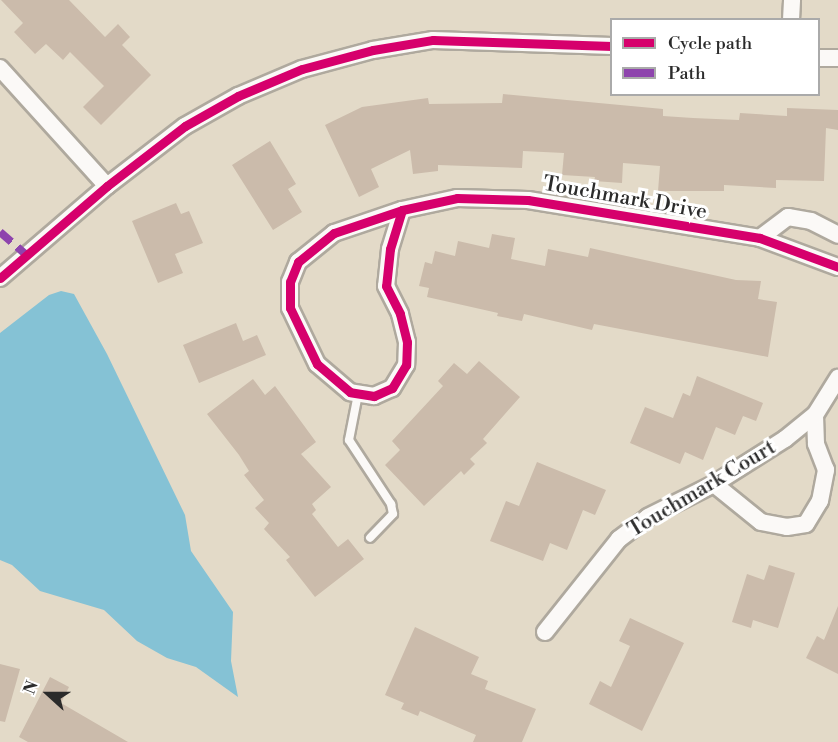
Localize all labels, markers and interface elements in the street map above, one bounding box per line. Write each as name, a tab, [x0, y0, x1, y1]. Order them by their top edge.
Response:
legend	[610, 18, 820, 96]
text: Cycle path	[668, 32, 752, 55]
text: Path	[668, 62, 706, 85]
street label: Touchmark Drive	[541, 171, 709, 225]
street label: Touchmark Court	[623, 435, 781, 543]
north arrow	[18, 664, 78, 724]
text: N	[20, 678, 43, 697]

